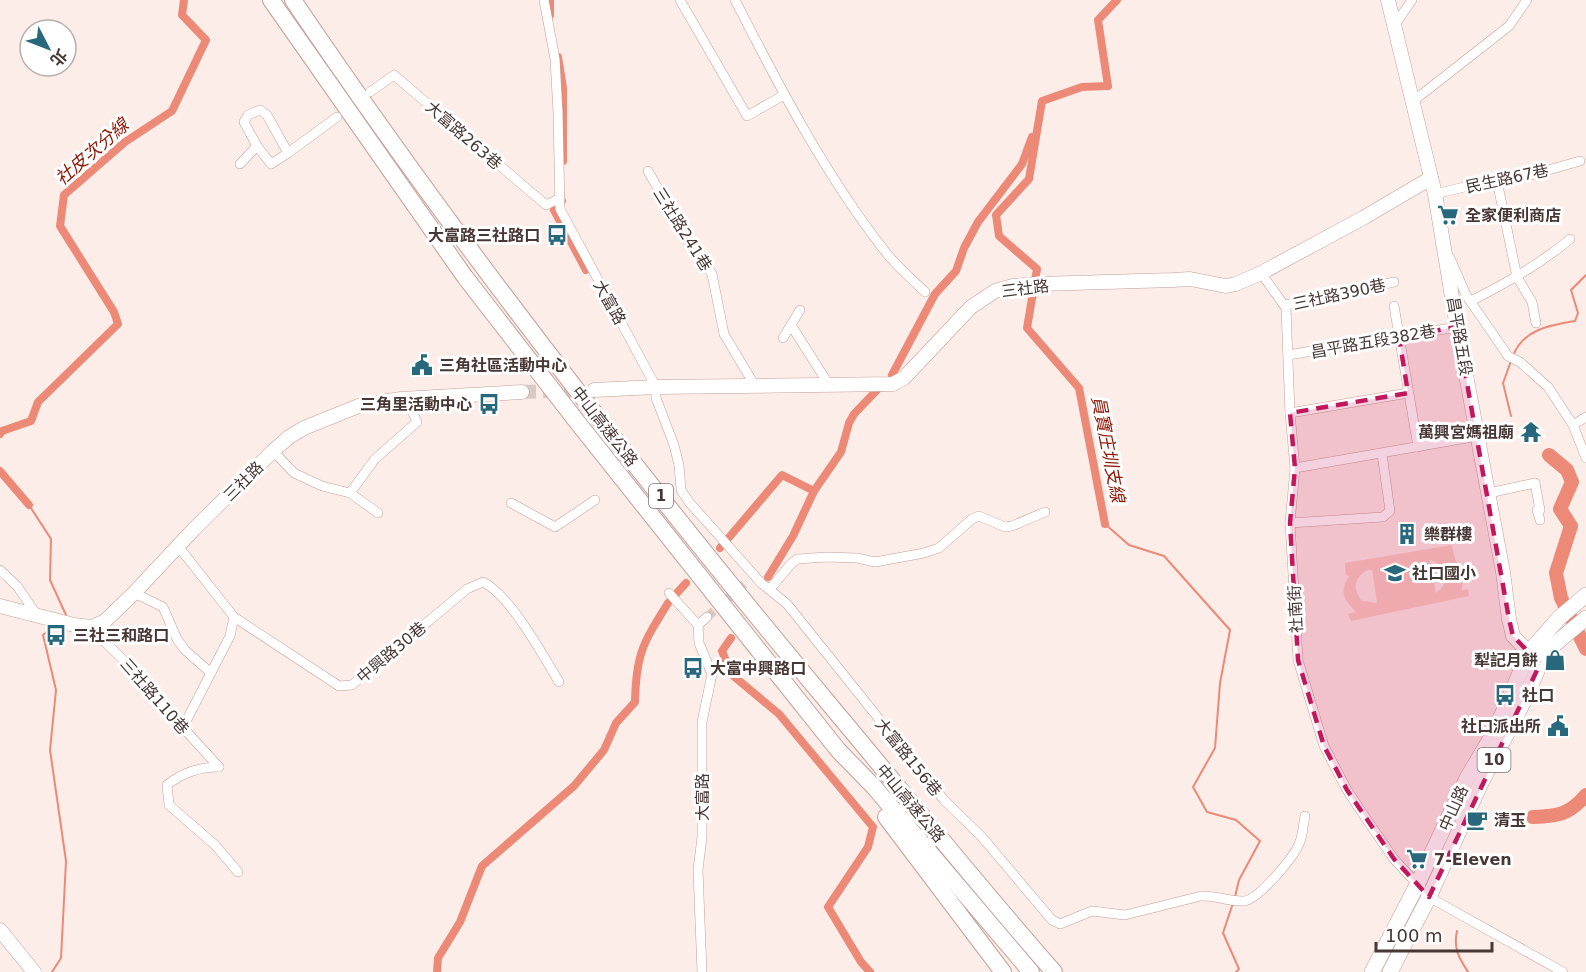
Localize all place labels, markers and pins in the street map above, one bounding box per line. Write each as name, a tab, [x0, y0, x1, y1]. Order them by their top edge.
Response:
supermarket icon: 全家便利商店	[1436, 203, 1460, 227]
place label: 全家便利商店	[1465, 206, 1561, 225]
bus stop icon: 大富路三社路口	[545, 223, 569, 247]
place label: 大富路三社路口	[428, 226, 540, 245]
public building icon: 三角社區活動中心	[410, 353, 434, 377]
place label: 三角社區活動中心	[439, 356, 567, 375]
bus stop icon: 三角里活動中心	[477, 392, 501, 416]
place label: 三角里活動中心	[360, 395, 472, 414]
temple icon: 萬興宮媽祖廟	[1519, 420, 1543, 444]
place label: 萬興宮媽祖廟	[1418, 423, 1514, 442]
building icon: 樂群樓	[1395, 522, 1419, 546]
place label: 樂群樓	[1424, 525, 1472, 544]
school or university icon: 社口國小	[1383, 561, 1407, 585]
place label: 社口國小	[1412, 564, 1476, 583]
bus stop icon: 三社三和路口	[44, 623, 68, 647]
place label: 三社三和路口	[73, 626, 169, 645]
shop icon: 犁記月餅	[1543, 648, 1567, 672]
place label: 犁記月餅	[1474, 651, 1538, 670]
bus stop icon: 大富中興路口	[681, 656, 705, 680]
place label: 大富中興路口	[710, 659, 806, 678]
bus stop icon: 社口	[1493, 683, 1517, 707]
place label: 社口	[1522, 686, 1554, 705]
public building icon: 社口派出所	[1546, 714, 1570, 738]
place label: 社口派出所	[1461, 717, 1541, 736]
cafe icon: 清玉	[1465, 808, 1489, 832]
place label: 清玉	[1494, 811, 1526, 830]
supermarket icon: 7-Eleven	[1405, 847, 1429, 871]
place label: 7-Eleven	[1434, 850, 1512, 869]

